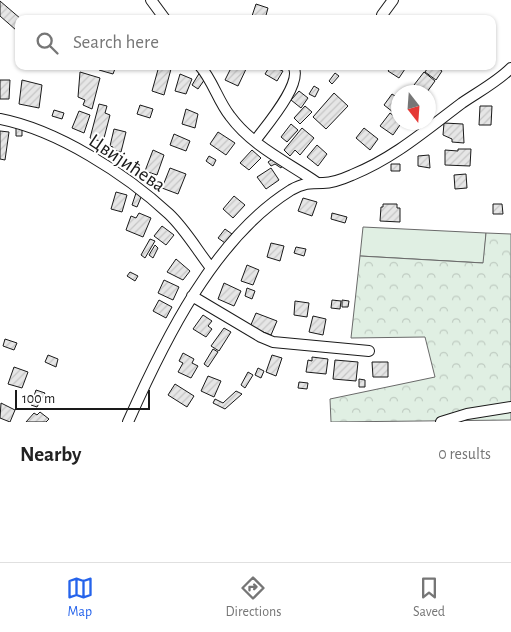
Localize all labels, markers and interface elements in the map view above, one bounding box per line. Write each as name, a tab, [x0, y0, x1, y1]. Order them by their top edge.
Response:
search box	[15, 15, 496, 70]
icon: search	[33, 29, 61, 57]
text: Search here	[73, 33, 159, 52]
north arrow	[391, 85, 436, 130]
street label: Цвијићева	[85, 130, 169, 196]
scale bar	[15, 387, 150, 410]
text: 100 m	[22, 392, 55, 406]
text: Nearby	[20, 444, 81, 465]
text: 0 results	[438, 446, 491, 462]
tab: Map	[66, 574, 94, 621]
tab: Directions	[226, 574, 281, 621]
tab: Saved	[413, 574, 445, 621]

